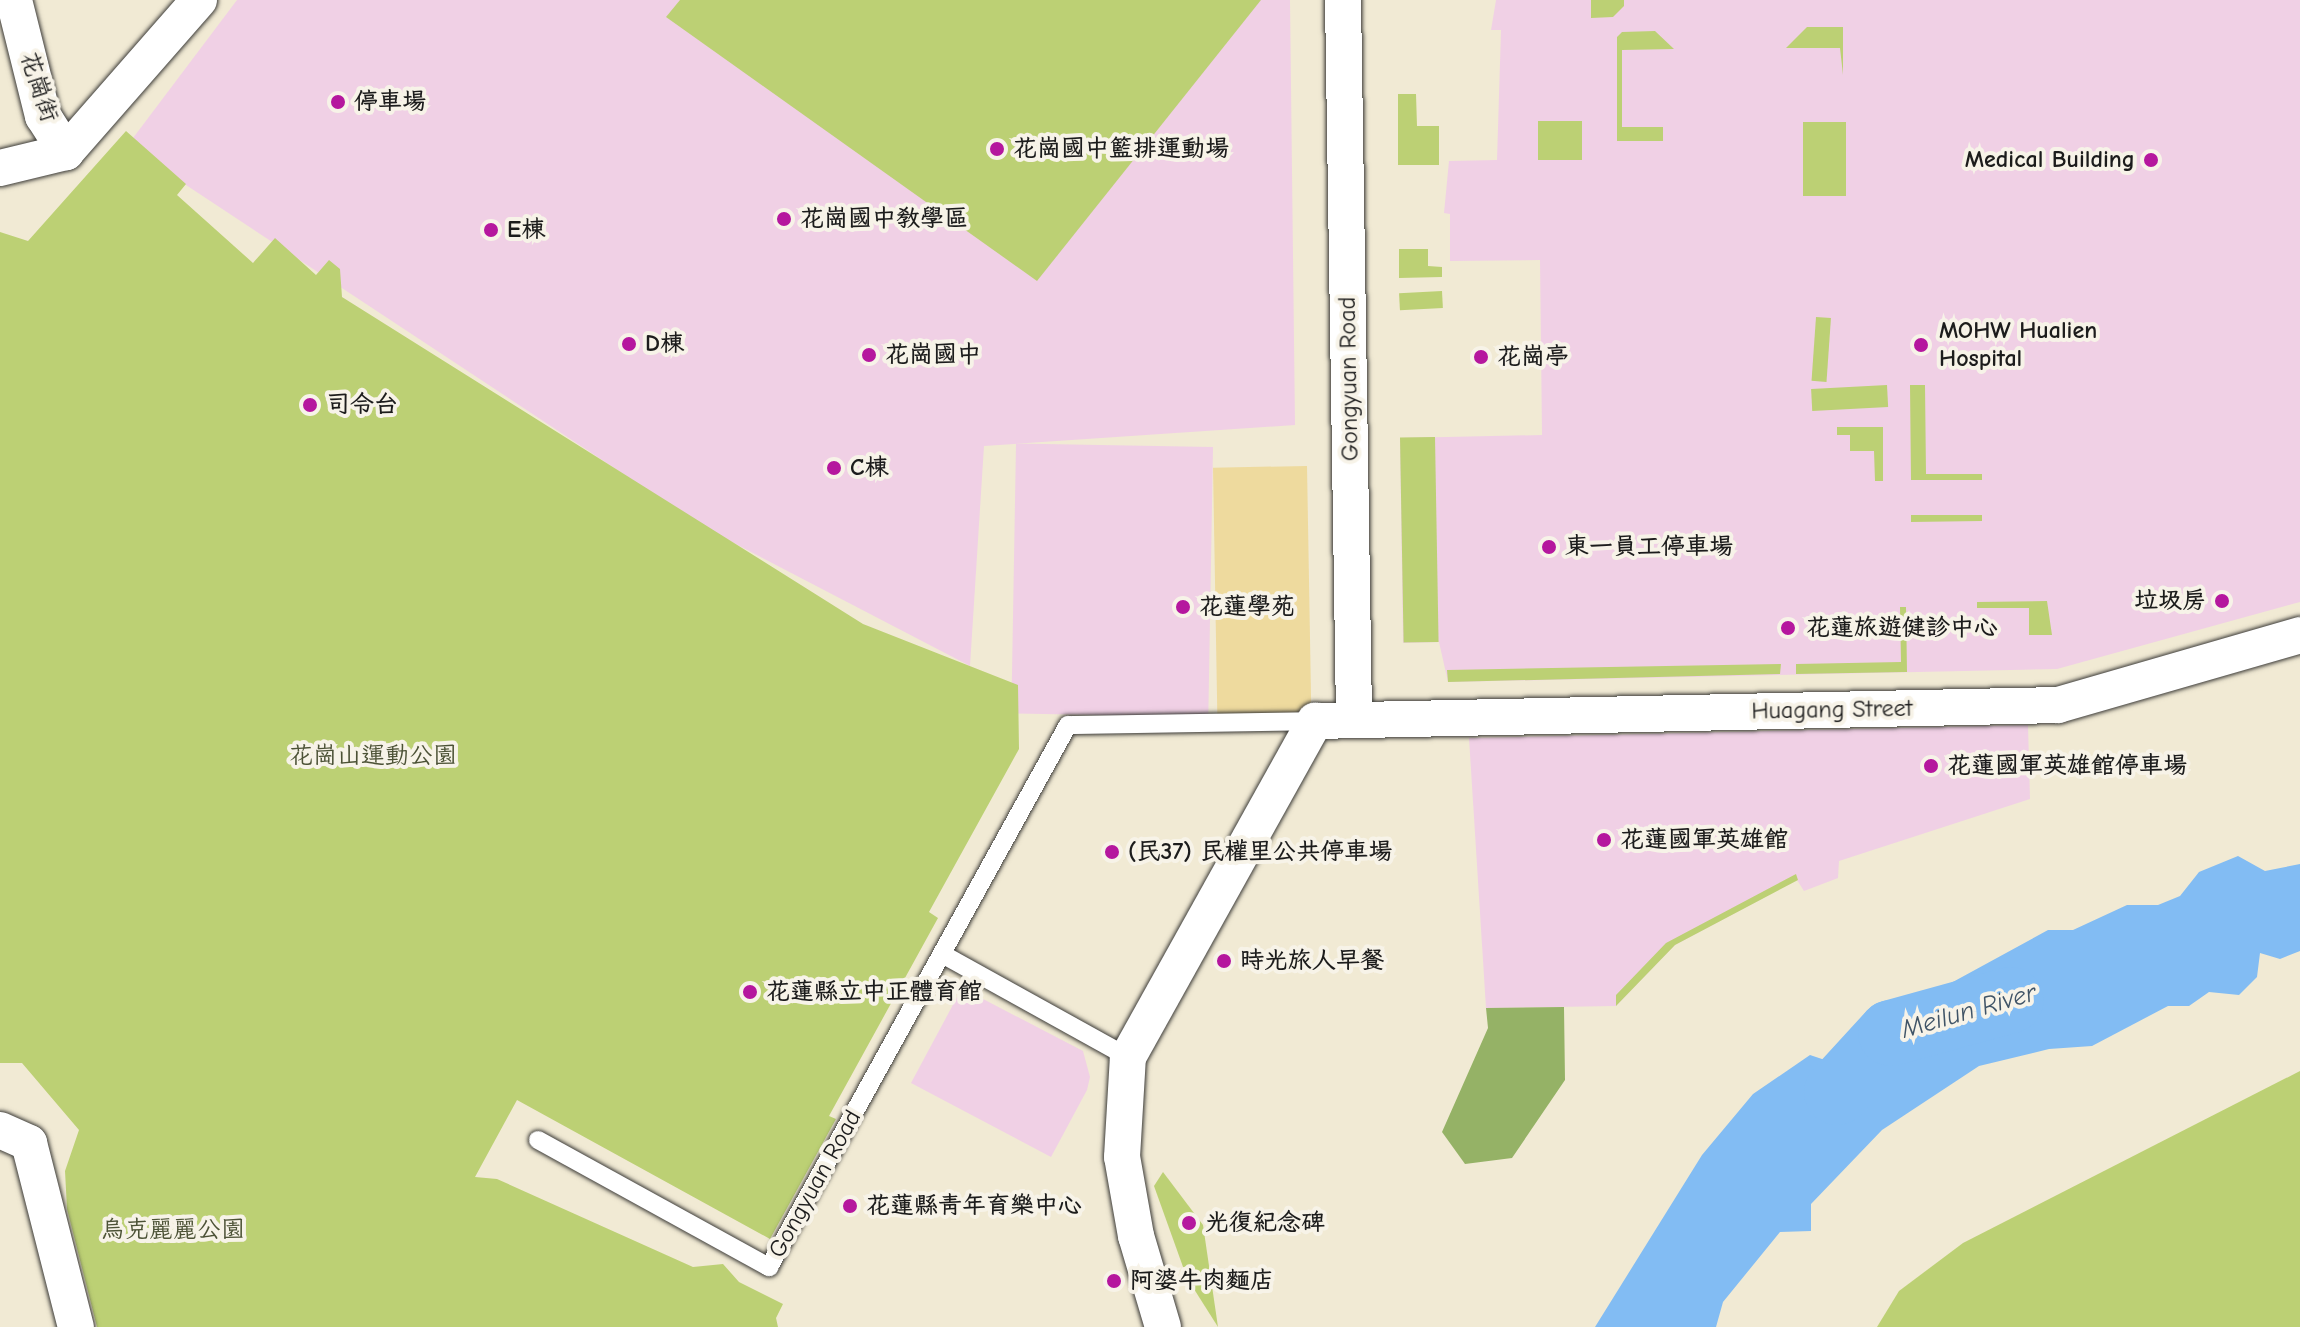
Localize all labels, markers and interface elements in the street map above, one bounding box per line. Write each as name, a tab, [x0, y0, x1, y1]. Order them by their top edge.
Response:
street label: 花崗街	[14, 48, 64, 126]
place label: 停車場	[354, 88, 426, 116]
marker: 停車場	[329, 93, 347, 111]
place label: 花崗國中籃排運動場	[1013, 135, 1229, 163]
marker: 花崗國中籃排運動場	[988, 140, 1006, 158]
place label: Medical Building	[1965, 146, 2135, 174]
marker: Medical Building	[2142, 151, 2160, 169]
place label: 花崗國中教學區	[800, 205, 968, 233]
marker: 花崗國中教學區	[775, 210, 793, 228]
place label: E棟	[507, 216, 545, 244]
marker: E棟	[482, 221, 500, 239]
street label: Gongyuan Road	[1333, 297, 1365, 461]
place label: MOHW Hualien Hospital	[1939, 317, 2097, 373]
place label: D棟	[645, 330, 684, 358]
marker: MOHW Hualien Hospital	[1910, 334, 1932, 356]
marker: D棟	[620, 335, 638, 353]
place label: 花崗國中	[885, 341, 981, 369]
place label: 花崗亭	[1497, 343, 1569, 371]
marker: 花崗國中	[860, 346, 878, 364]
marker: 花崗亭	[1472, 348, 1490, 366]
place label: 司令台	[326, 391, 398, 419]
marker: 司令台	[301, 396, 319, 414]
place label: C棟	[850, 454, 888, 482]
marker: C棟	[825, 459, 843, 477]
place label: 東一員工停車場	[1565, 533, 1733, 561]
marker: 東一員工停車場	[1540, 538, 1558, 556]
place label: 垃圾房	[2134, 587, 2206, 615]
marker: 垃圾房	[2213, 592, 2231, 610]
place label: 花蓮學苑	[1199, 593, 1295, 621]
marker: 花蓮學苑	[1174, 598, 1192, 616]
place label: 花蓮旅遊健診中心	[1806, 614, 1998, 642]
marker: 花蓮旅遊健診中心	[1777, 617, 1799, 639]
street label: Huagang Street	[1751, 694, 1913, 726]
park label: 花崗山運動公園	[289, 742, 457, 770]
place label: 花蓮國軍英雄館停車場	[1947, 752, 2187, 780]
marker: 花蓮國軍英雄館停車場	[1922, 757, 1940, 775]
place label: 花蓮國軍英雄館	[1620, 826, 1788, 854]
marker: 花蓮國軍英雄館	[1595, 831, 1613, 849]
place label: (民37) 民權里公共停車場	[1128, 838, 1392, 866]
marker: (民37) 民權里公共停車場	[1103, 843, 1121, 861]
place label: 時光旅人早餐	[1240, 947, 1384, 975]
marker: 時光旅人早餐	[1215, 952, 1233, 970]
place label: 花蓮縣立中正體育館	[766, 978, 982, 1006]
water label: Meilun River	[1898, 978, 2040, 1046]
marker: 花蓮縣立中正體育館	[741, 983, 759, 1001]
street label: Gongyuan Road	[763, 1105, 867, 1263]
place label: 花蓮縣青年育樂中心	[866, 1192, 1082, 1220]
marker: 花蓮縣青年育樂中心	[841, 1197, 859, 1215]
place label: 光復紀念碑	[1205, 1209, 1325, 1237]
marker: 光復紀念碑	[1180, 1214, 1198, 1232]
park label: 烏克麗麗公園	[101, 1216, 245, 1244]
place label: 阿婆牛肉麵店	[1130, 1267, 1274, 1295]
marker: 阿婆牛肉麵店	[1105, 1272, 1123, 1290]

